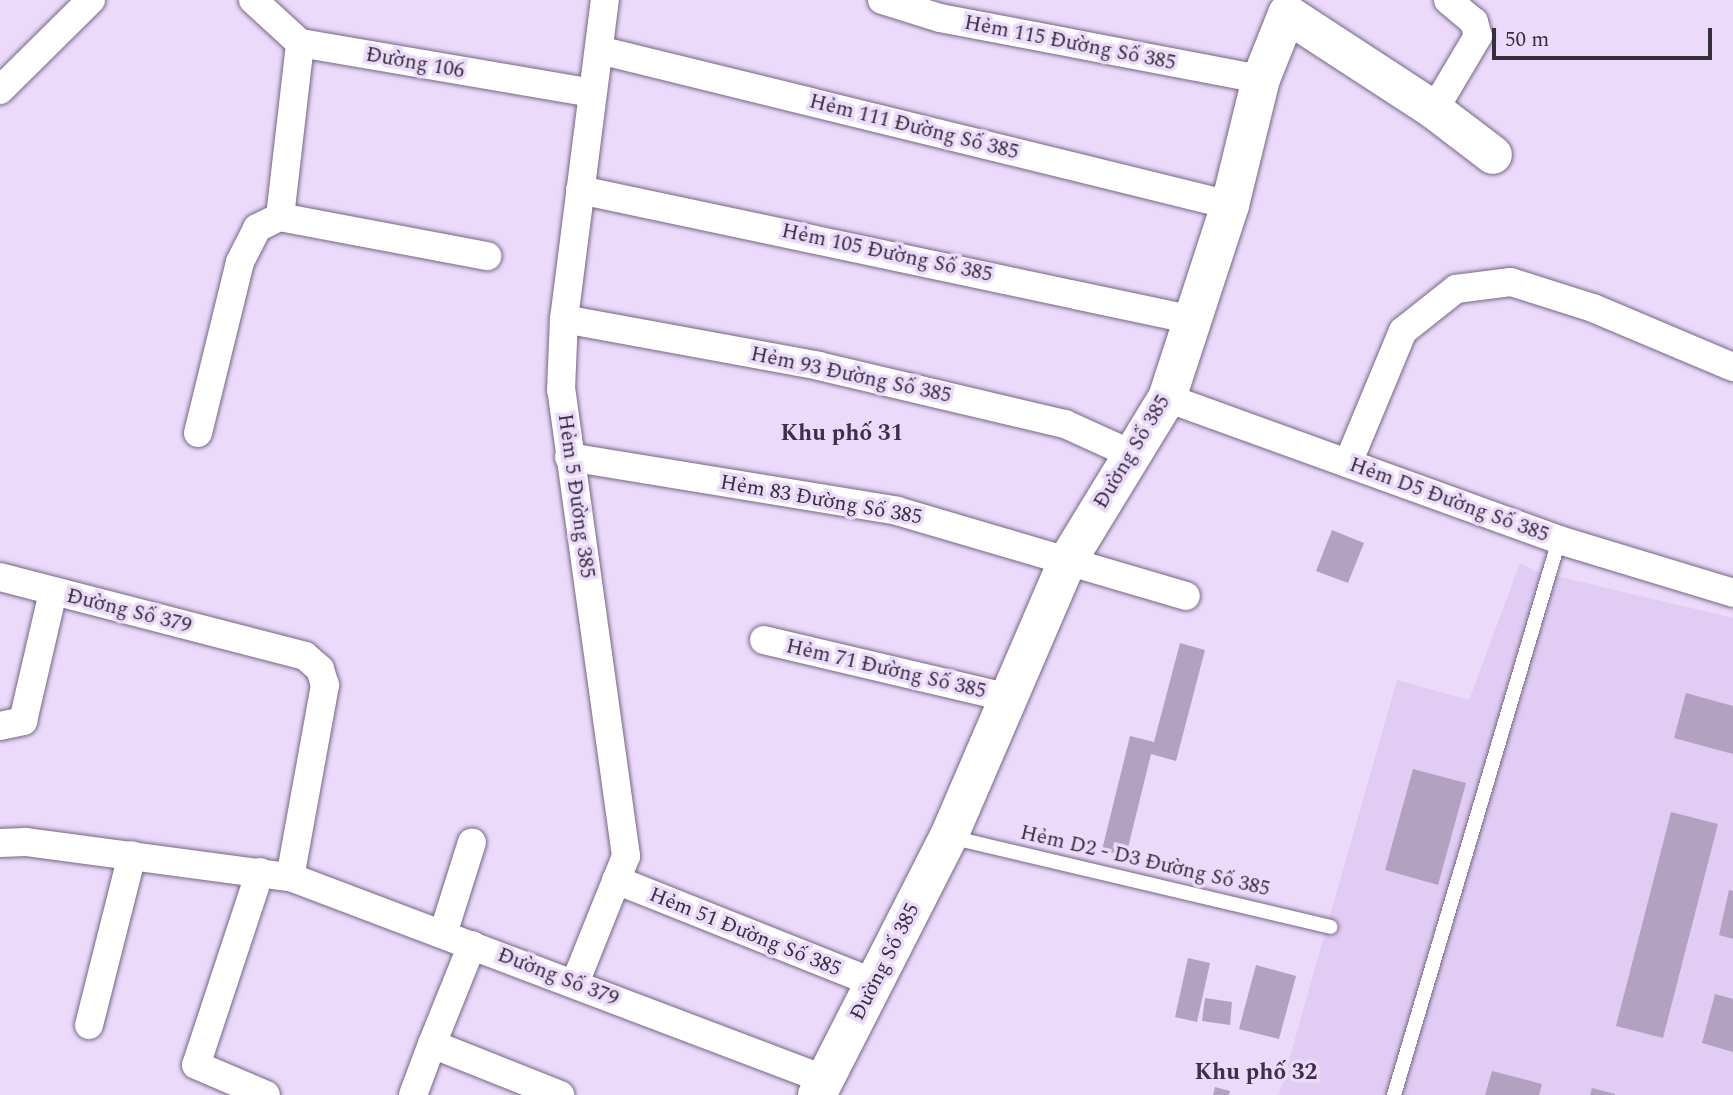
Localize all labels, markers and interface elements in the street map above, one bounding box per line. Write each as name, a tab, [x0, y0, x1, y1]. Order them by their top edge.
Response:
street label: Hẻm 115 Đường Số 385	[962, 10, 1178, 76]
scale bar	[1495, 14, 1716, 58]
text: 50 m	[1505, 24, 1549, 56]
street label: Đường 106	[364, 42, 466, 84]
street label: Hẻm 111 Đường Số 385	[807, 89, 1021, 165]
street label: Hẻm 105 Đường Số 385	[779, 218, 995, 288]
street label: Hẻm 93 Đường Số 385	[748, 341, 954, 409]
street label: Đường Số 385	[1088, 391, 1176, 513]
street label: Hẻm 5 Đường 385	[552, 412, 600, 580]
district label: Khu phố 31	[780, 420, 904, 448]
street label: Hẻm D5 Đường Số 385	[1346, 452, 1552, 548]
street label: Hẻm 83 Đường Số 385	[718, 470, 924, 530]
street label: Đường Số 379	[64, 583, 194, 639]
street label: Hẻm 71 Đường Số 385	[783, 634, 989, 704]
street label: Hẻm D2 - D3 Đường Số 385	[1018, 820, 1272, 902]
street label: Hẻm 51 Đường Số 385	[645, 882, 845, 982]
street label: Đường Số 385	[845, 899, 925, 1025]
street label: Đường Số 379	[494, 942, 622, 1012]
district label: Khu phố 32	[1194, 1059, 1318, 1087]

